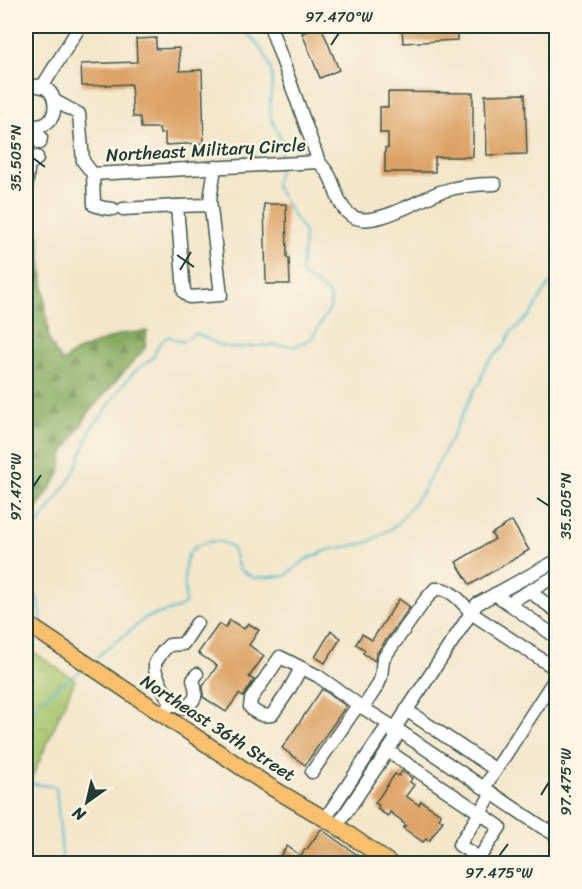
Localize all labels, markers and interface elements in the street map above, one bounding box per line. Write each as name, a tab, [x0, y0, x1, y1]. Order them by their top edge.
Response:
text: 97.470°W	[305, 4, 373, 30]
text: 35.505°N	[3, 124, 29, 191]
street label: Northeast Military Circle	[105, 129, 307, 171]
text: 97.470°W	[3, 453, 29, 521]
text: 35.505°N	[553, 472, 579, 539]
street label: Northeast 36th Street	[134, 666, 302, 790]
text: 97.475°W	[553, 748, 579, 816]
north arrow	[57, 772, 117, 832]
text: N	[65, 798, 92, 830]
text: 97.475°W	[465, 860, 533, 886]

